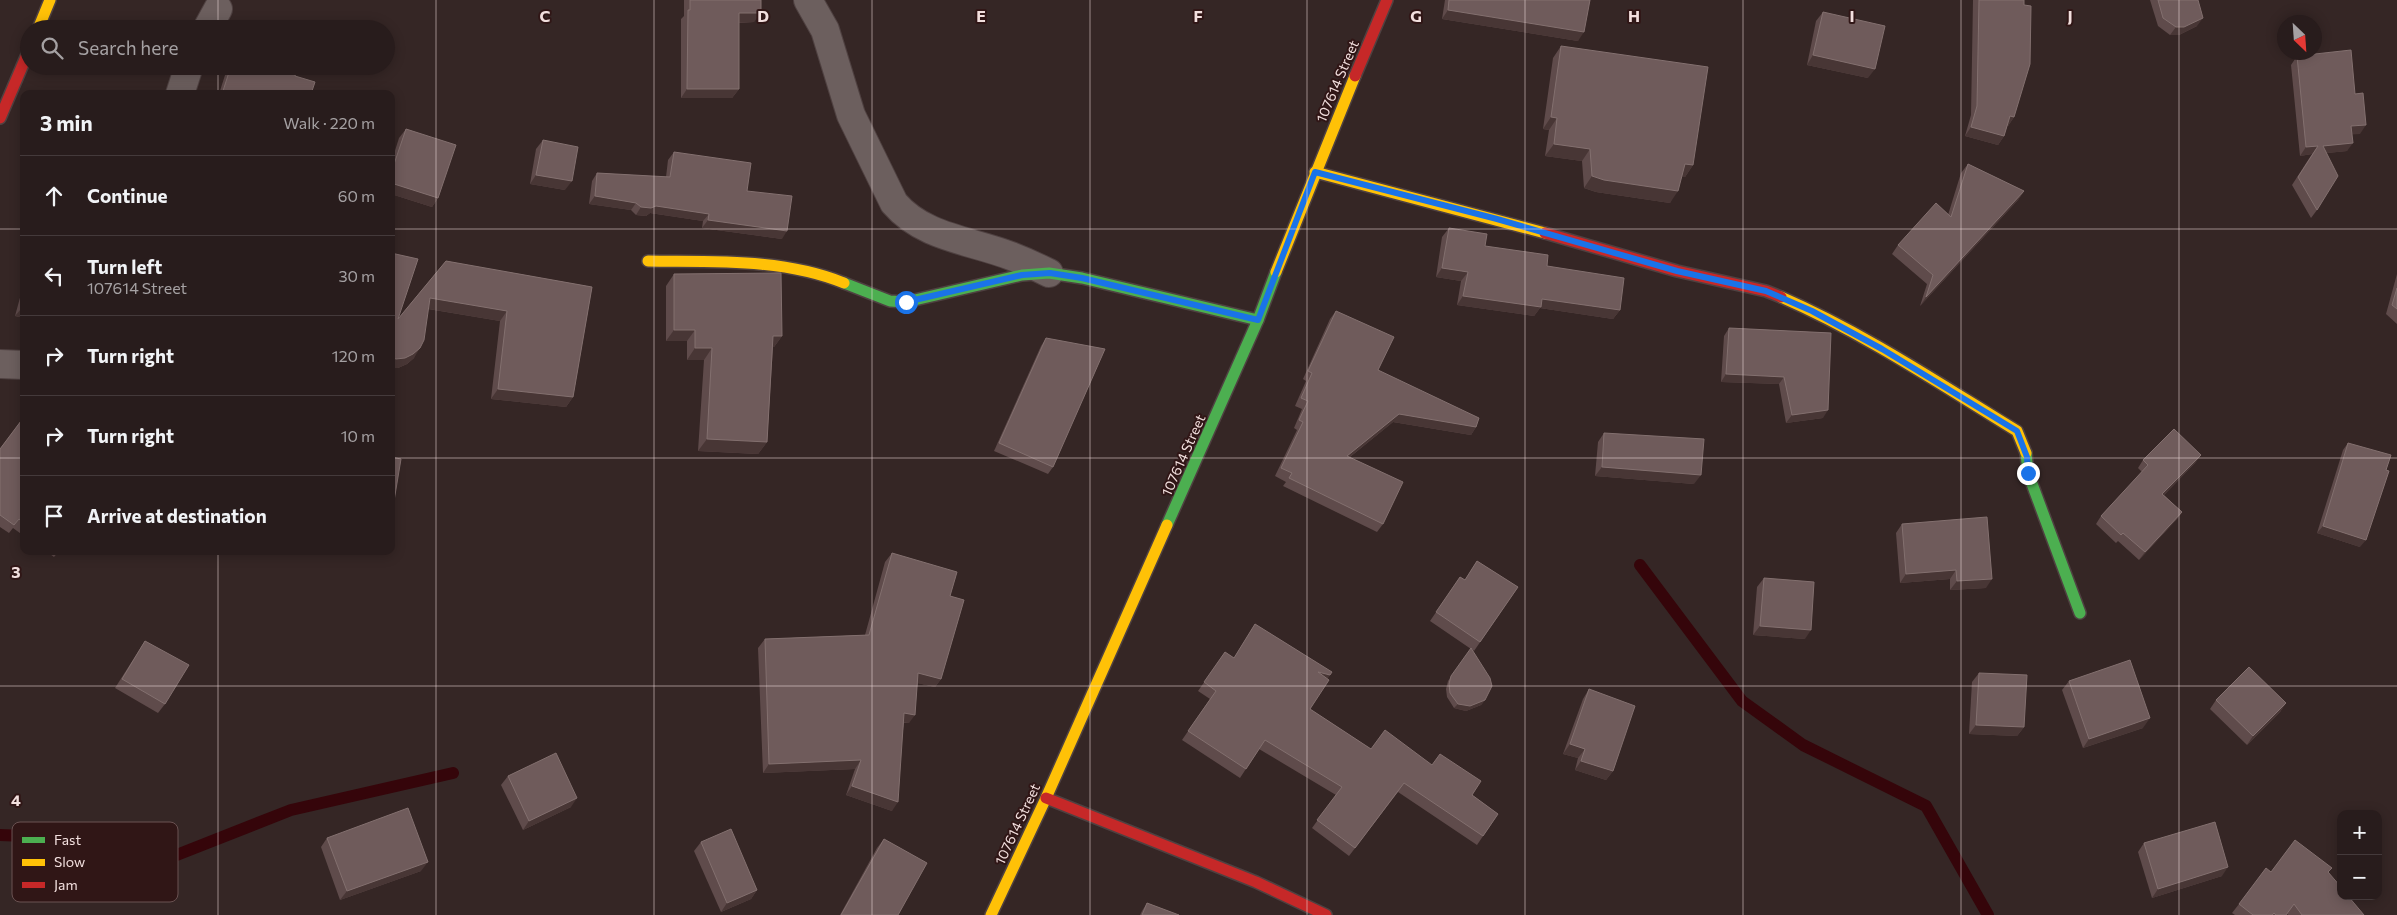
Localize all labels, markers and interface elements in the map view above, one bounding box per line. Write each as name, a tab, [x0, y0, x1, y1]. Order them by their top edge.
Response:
text: C	[540, 6, 551, 25]
text: D	[757, 6, 769, 25]
text: E	[976, 6, 986, 25]
text: F	[1193, 6, 1203, 25]
text: G	[1410, 6, 1422, 25]
text: H	[1628, 6, 1640, 25]
text: I	[1849, 6, 1855, 25]
text: J	[2067, 6, 2073, 25]
north arrow	[2277, 15, 2322, 60]
search box	[20, 20, 395, 75]
icon: search	[38, 34, 66, 62]
text: Search here	[78, 36, 178, 59]
street label: 107614 Street	[1312, 37, 1362, 125]
text: 3 min	[40, 110, 93, 135]
text: Walk · 220 m	[283, 113, 375, 132]
icon: ahead	[40, 182, 68, 210]
text: Continue	[87, 184, 167, 207]
text: 60 m	[338, 186, 375, 205]
text: Turn left	[87, 255, 162, 278]
icon: left	[40, 262, 68, 290]
text: 30 m	[338, 266, 375, 285]
text: 107614 Street	[87, 278, 187, 297]
route start	[895, 291, 918, 314]
icon: right	[40, 342, 68, 370]
text: Turn right	[87, 344, 174, 367]
text: 120 m	[332, 346, 375, 365]
street label: 107614 Street	[1157, 411, 1209, 498]
icon: right	[40, 422, 68, 450]
text: Turn right	[87, 424, 174, 447]
text: 10 m	[341, 426, 375, 445]
route end	[2017, 462, 2040, 485]
icon: arrive	[40, 502, 68, 530]
text: Arrive at destination	[87, 504, 267, 527]
text: 3	[11, 562, 21, 581]
street label: 107614 Street	[991, 781, 1043, 867]
text: 4	[11, 790, 21, 809]
map controls	[2337, 810, 2382, 900]
button: +	[2337, 810, 2382, 855]
legend	[12, 822, 178, 902]
text: Fast	[54, 831, 81, 848]
text: Slow	[54, 853, 85, 870]
button: −	[2337, 855, 2382, 900]
text: Jam	[54, 876, 78, 893]

